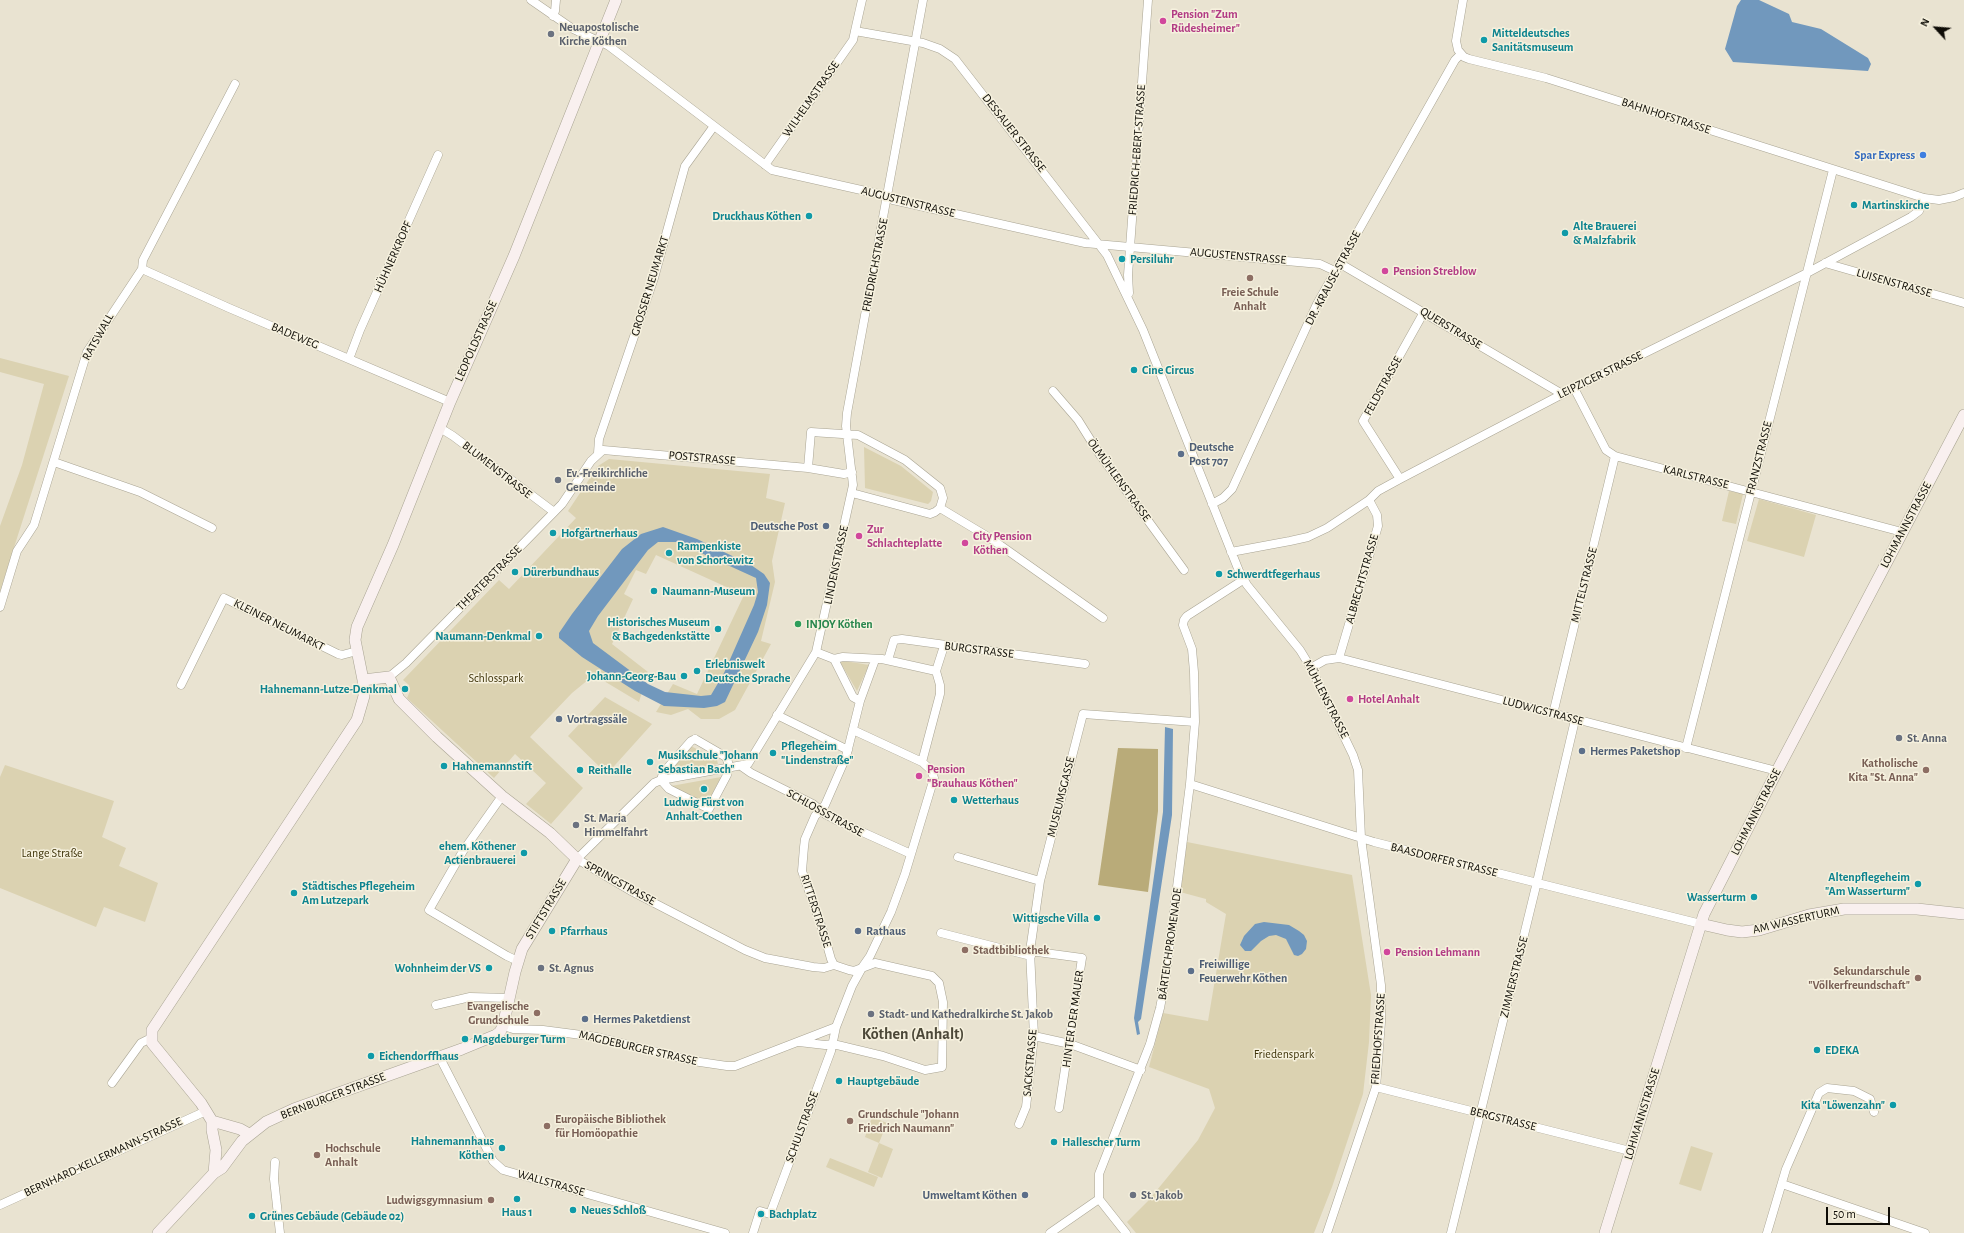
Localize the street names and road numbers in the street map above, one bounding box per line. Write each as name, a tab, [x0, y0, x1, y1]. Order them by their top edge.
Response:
street label: WILHELMSTRASSE	[779, 58, 843, 140]
street label: FRIEDRICH-EBERT-STRASSE	[1125, 84, 1149, 216]
street label: DESSAUER STRASSE	[979, 91, 1049, 175]
street label: BAHNHOFSTRASSE	[1620, 95, 1712, 137]
street label: AUGUSTENSTRASSE	[860, 183, 956, 221]
street label: FRIEDRICHSTRASSE	[859, 217, 891, 313]
street label: HÜHNERKROPF	[371, 219, 415, 295]
street label: DR.-KRAUSE-STRASSE	[1302, 228, 1364, 328]
street label: GROSSER NEUMARKT	[628, 234, 672, 338]
street label: AUGUSTENSTRASSE	[1189, 245, 1287, 267]
street label: LUISENSTRASSE	[1855, 265, 1933, 301]
street label: LEOPOLDSTRASSE	[452, 298, 500, 384]
street label: QUERSTRASSE	[1417, 304, 1485, 352]
street label: RATSWALL	[79, 311, 117, 363]
street label: BADEWEG	[269, 320, 321, 352]
street label: LEIPZIGER STRASSE	[1555, 348, 1645, 402]
street label: FELDSTRASSE	[1361, 354, 1405, 418]
street label: FRANZSTRASSE	[1743, 420, 1775, 496]
street label: ÖLMÜHLENSTRASSE	[1084, 436, 1154, 524]
street label: BLUMENSTRASSE	[459, 438, 535, 502]
street label: POSTSTRASSE	[668, 448, 736, 468]
street label: KARLSTRASSE	[1662, 462, 1730, 492]
street label: LOHMANNSTRASSE	[1877, 480, 1935, 570]
street label: LINDENSTRASSE	[821, 524, 851, 606]
street label: ALBRECHTSTRASSE	[1342, 532, 1382, 626]
street label: THEATERSTRASSE	[453, 542, 525, 614]
street label: MITTELSTRASSE	[1568, 546, 1600, 624]
street label: KLEINER NEUMARKT	[231, 596, 327, 654]
street label: BURGSTRASSE	[944, 639, 1014, 661]
street label: MÜHLENSTRASSE	[1300, 657, 1352, 741]
street label: LUDWIGSTRASSE	[1501, 693, 1585, 729]
street label: MUSEUMSGASSE	[1044, 755, 1078, 839]
street label: LOHMANNSTRASSE	[1728, 766, 1784, 858]
street label: SCHLOSSSTRASSE	[784, 786, 866, 840]
street label: BAASDORFER STRASSE	[1389, 840, 1499, 880]
street label: SPRINGSTRASSE	[582, 858, 658, 908]
street label: RITTERSTRASSE	[797, 873, 835, 949]
street label: STIFTSTRASSE	[522, 876, 570, 942]
street label: BÄRTEICHPROMENADE	[1155, 887, 1185, 1001]
street label: AM WASSERTURM	[1751, 903, 1841, 937]
street label: ZIMMERSTRASSE	[1497, 935, 1531, 1019]
street label: HINTER DER MAUER	[1059, 969, 1087, 1069]
street label: FRIEDHOFSTRASSE	[1368, 993, 1388, 1085]
street label: MAGDEBURGER STRASSE	[577, 1027, 699, 1069]
street label: SACKSTRASSE	[1020, 1029, 1040, 1097]
street label: LOHMANNSTRASSE	[1621, 1066, 1663, 1162]
street label: BERNBURGER STRASSE	[278, 1069, 388, 1123]
street label: SCHULSTRASSE	[782, 1089, 822, 1165]
street label: BERGSTRASSE	[1468, 1104, 1538, 1134]
street label: BERNHARD-KELLERMANN-STRASSE	[22, 1114, 184, 1200]
street label: WALLSTRASSE	[516, 1167, 586, 1199]

